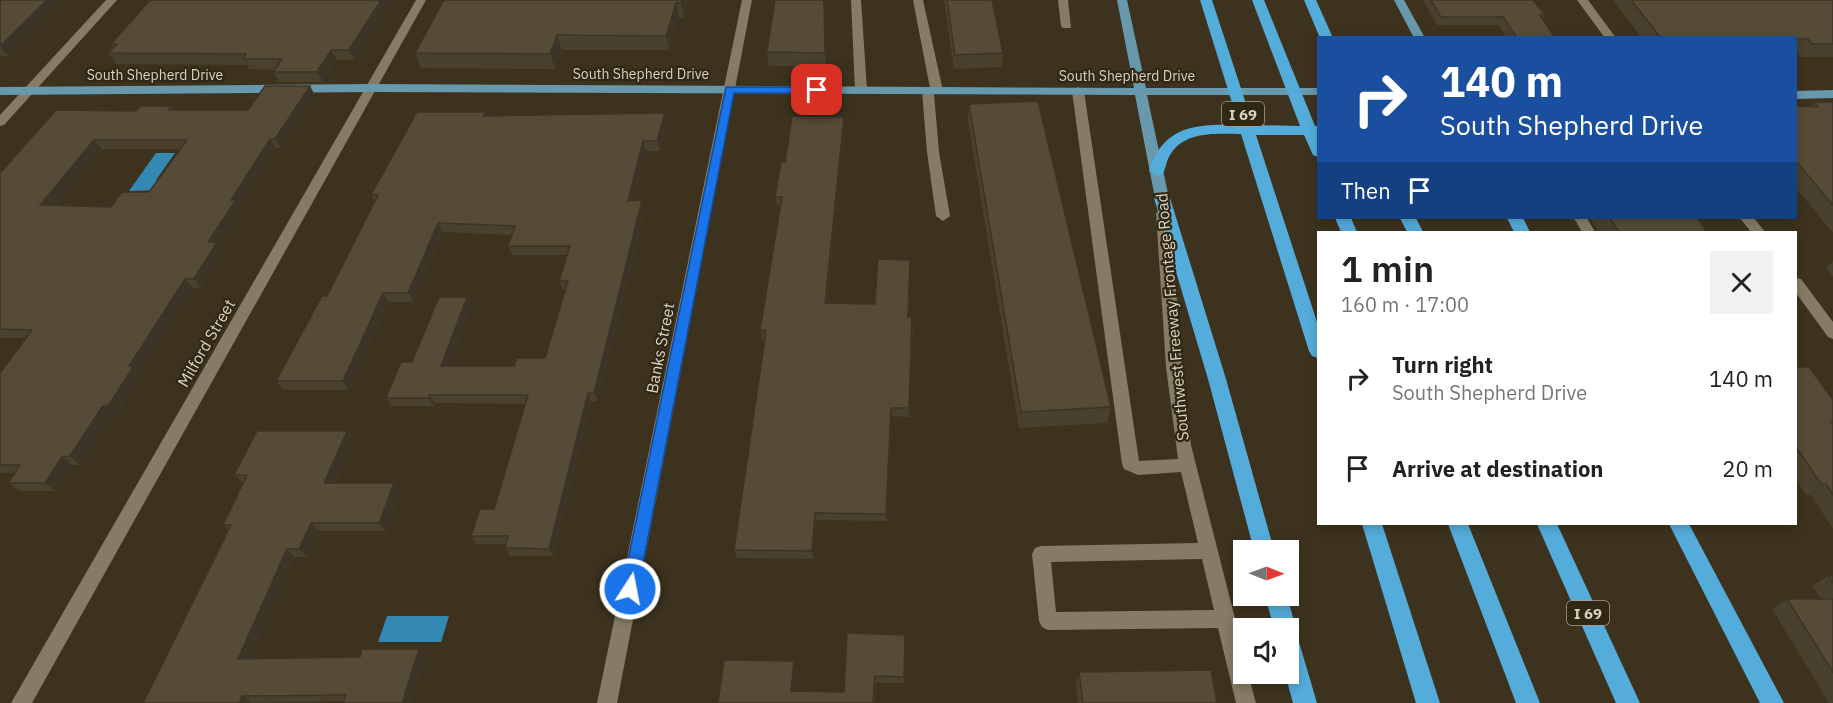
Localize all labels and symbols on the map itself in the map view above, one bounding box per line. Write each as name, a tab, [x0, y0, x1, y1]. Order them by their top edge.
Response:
pin	[791, 64, 842, 115]
street label: South Shepherd Drive	[573, 65, 710, 83]
street label: South Shepherd Drive	[87, 66, 224, 84]
street label: South Shepherd Drive	[1059, 67, 1196, 85]
road number: I 69	[1222, 102, 1264, 126]
street label: Southwest Freeway Frontage Road	[1151, 192, 1193, 442]
street label: Milford Street	[173, 295, 239, 391]
street label: Banks Street	[641, 301, 679, 395]
north arrow	[1233, 540, 1299, 606]
position arrow	[598, 557, 662, 621]
road number: I 69	[1567, 601, 1609, 625]

